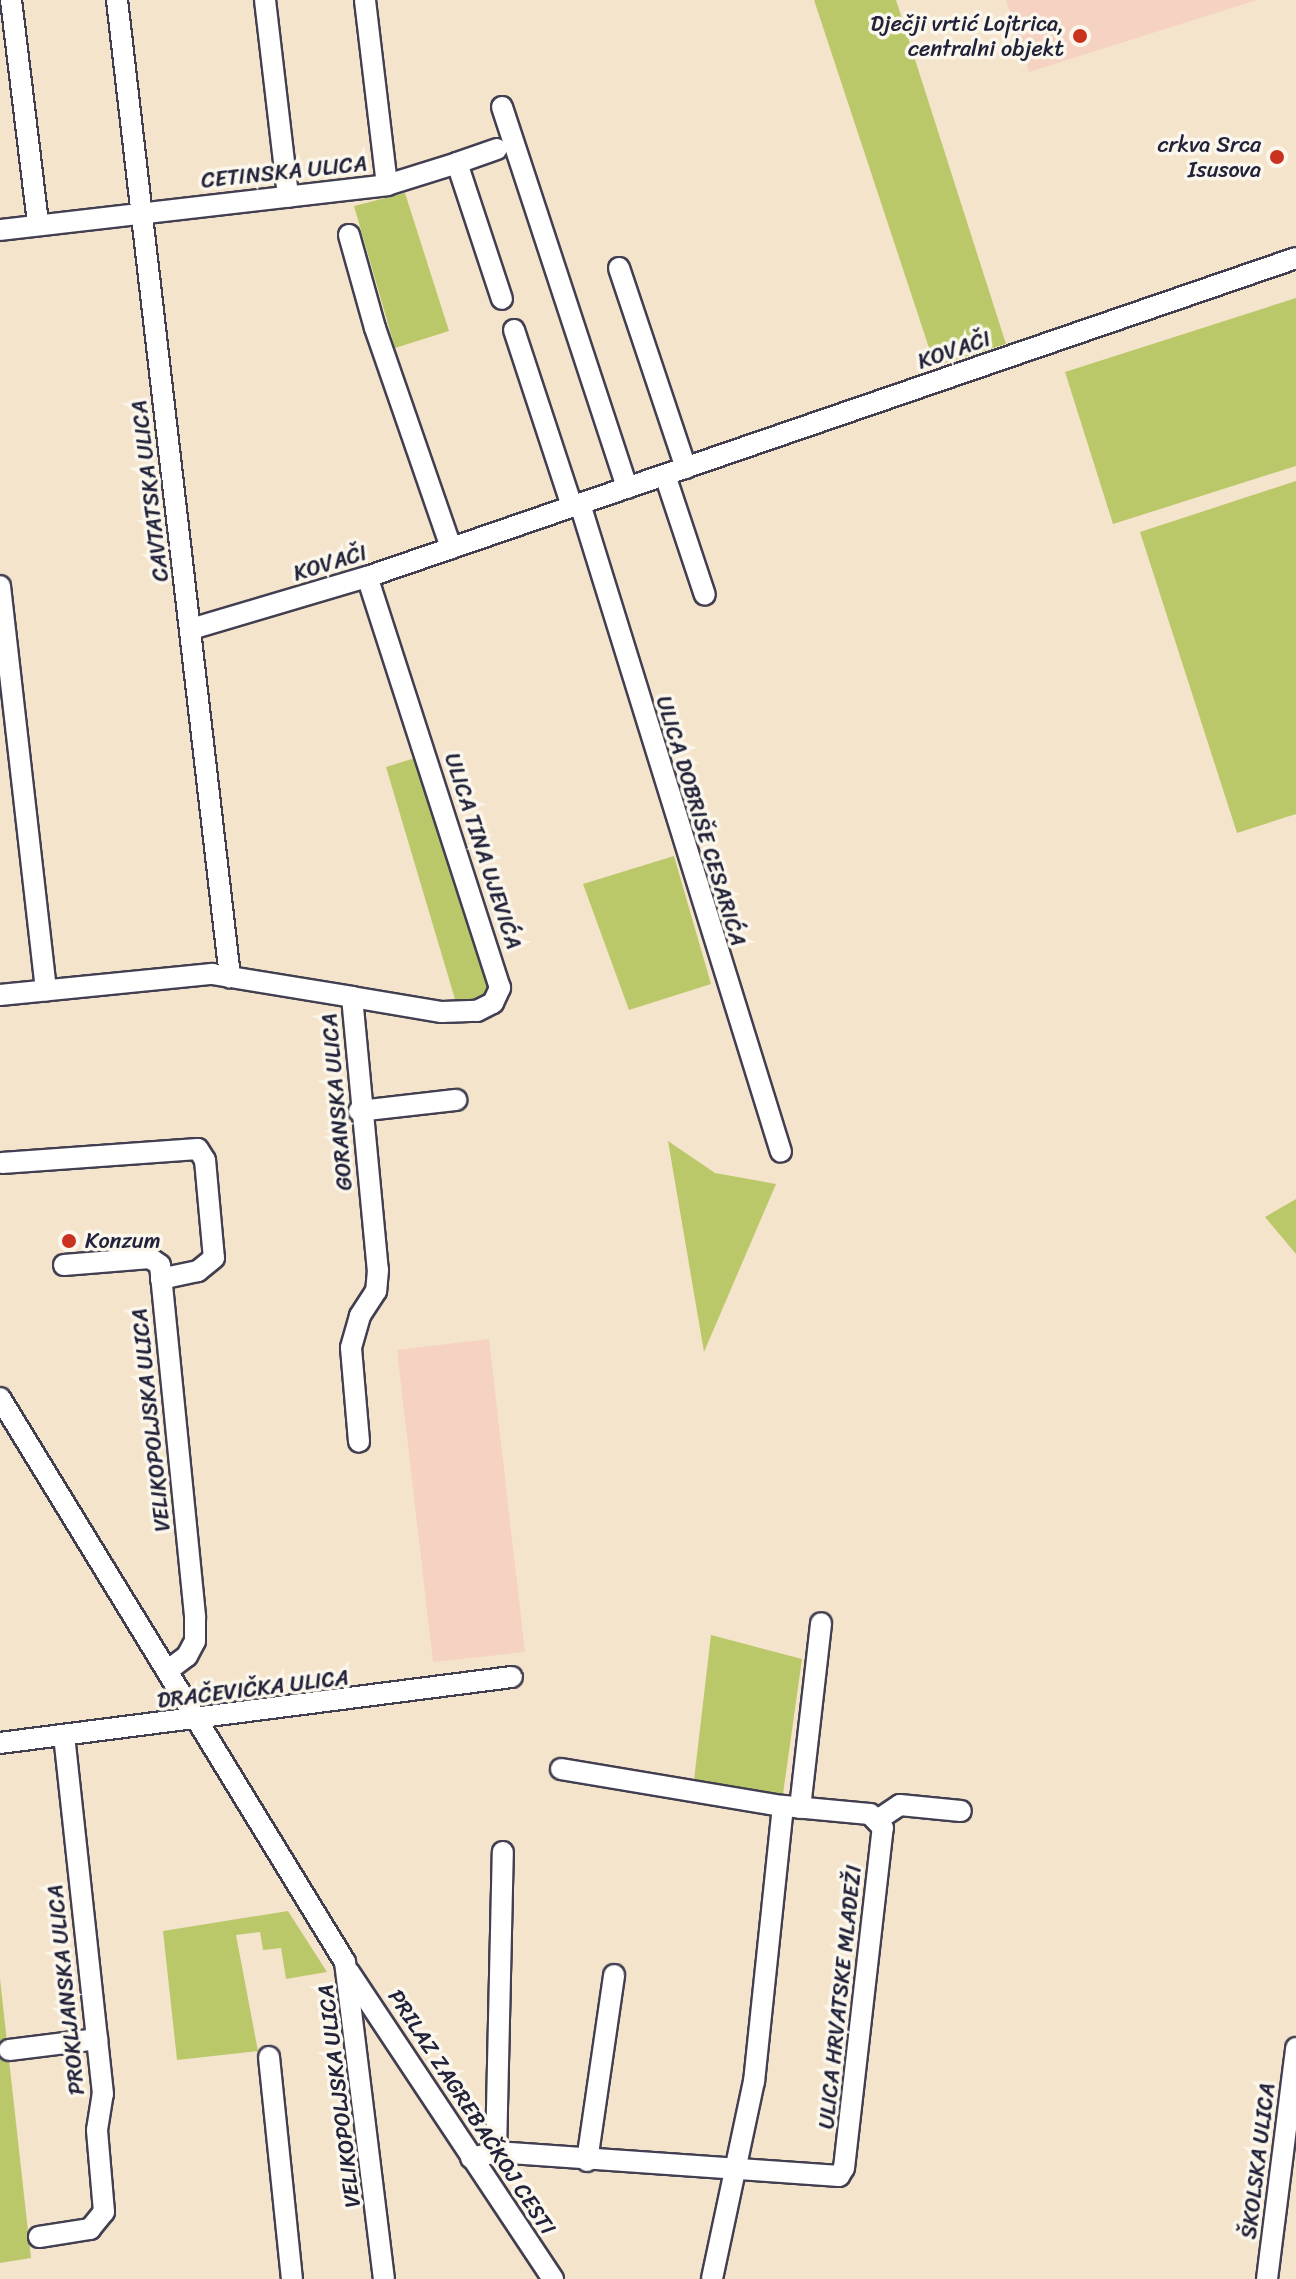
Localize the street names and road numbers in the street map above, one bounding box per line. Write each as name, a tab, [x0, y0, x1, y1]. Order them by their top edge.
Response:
street label: CETINSKA ULICA	[200, 150, 368, 194]
street label: KOVAČI	[914, 325, 994, 375]
street label: CAVTATSKA ULICA	[126, 399, 174, 583]
street label: KOVAČI	[290, 539, 370, 587]
street label: ULICA DOBRIŠE CESARIĆA	[650, 693, 752, 949]
street label: ULICA TINA UJEVIĆA	[438, 749, 528, 953]
street label: GORANSKA ULICA	[316, 1012, 358, 1192]
street label: VELIKOPOLJSKA ULICA	[126, 1308, 176, 1532]
street label: DRAČEVIČKA ULICA	[155, 1664, 351, 1714]
street label: ULICA HRVATSKE MLADEŽI	[813, 1863, 867, 2131]
street label: PROKLJANSKA ULICA	[42, 1884, 90, 2096]
street label: VELIKOPOLJSKA ULICA	[312, 1984, 366, 2208]
street label: PRILAZ ZAGREBAČKOJ CESTI	[383, 1985, 561, 2239]
street label: ŠKOLSKA ULICA	[1235, 2082, 1281, 2240]

